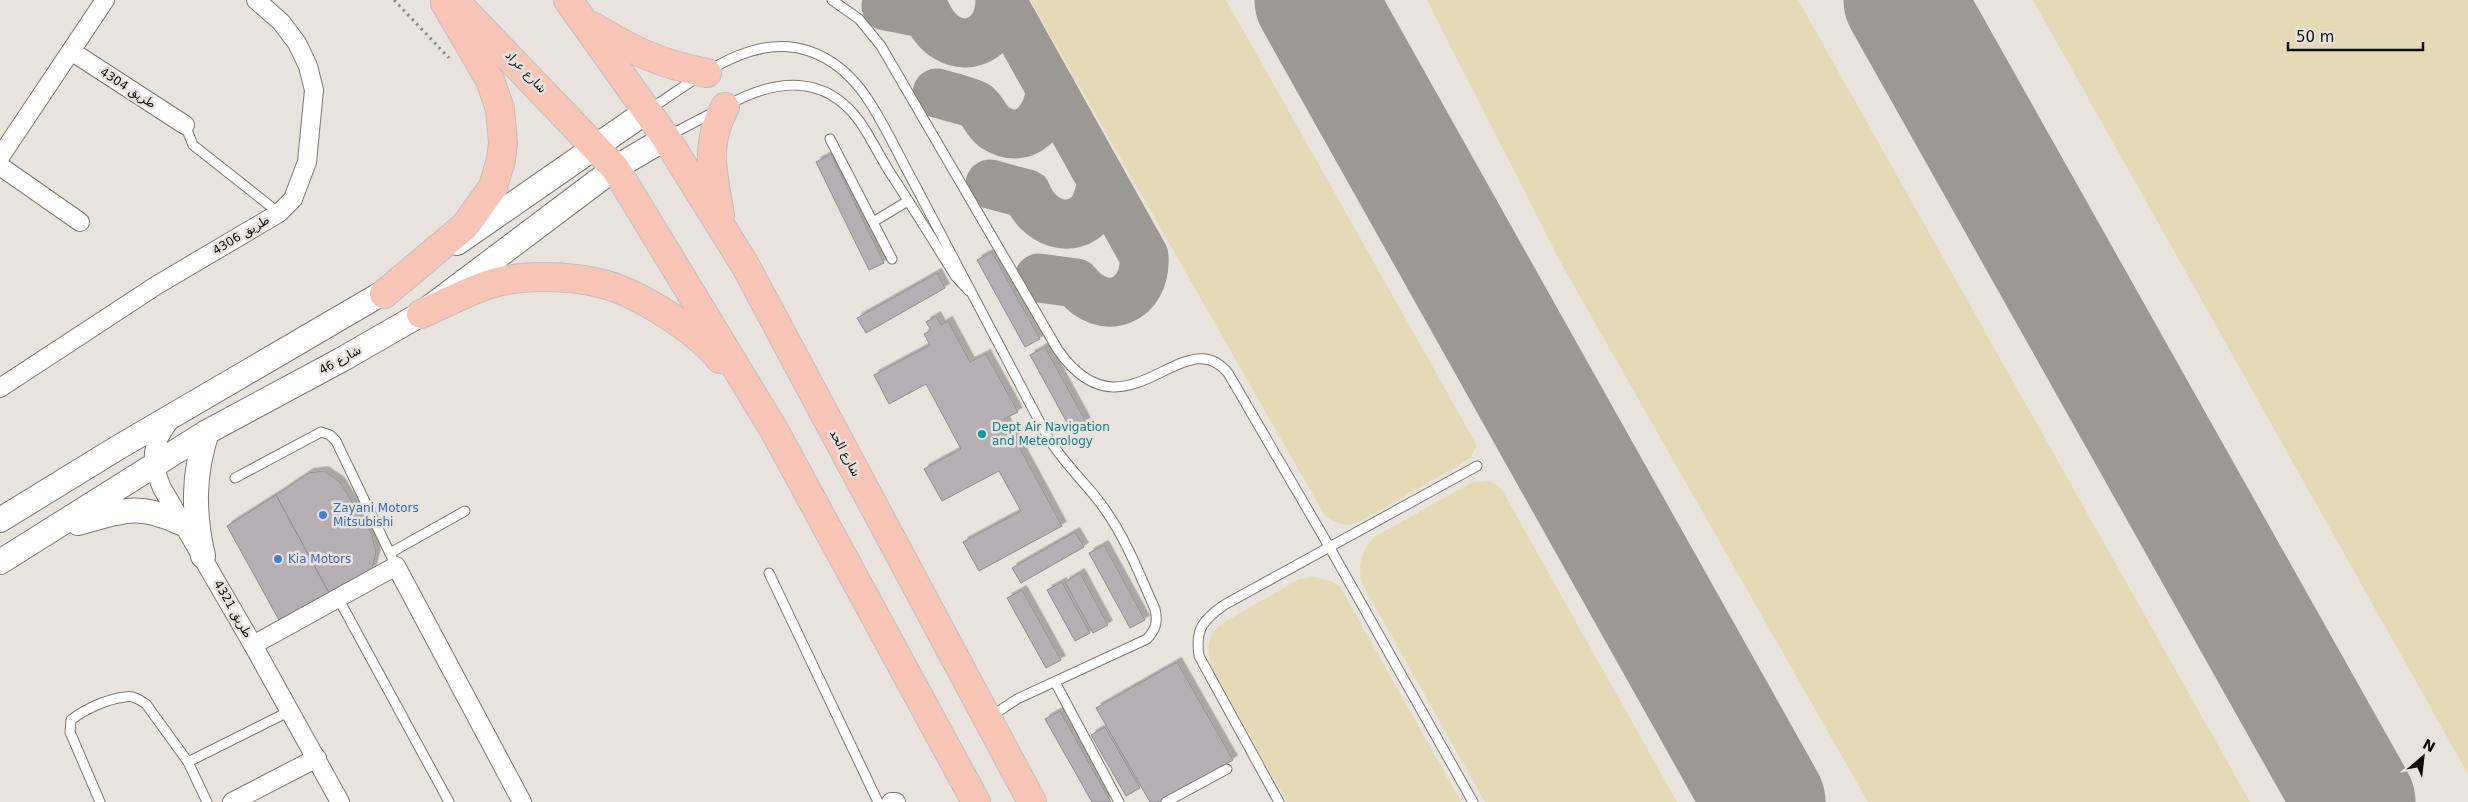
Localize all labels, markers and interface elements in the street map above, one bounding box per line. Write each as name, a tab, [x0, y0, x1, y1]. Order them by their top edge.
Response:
scale bar	[2288, 20, 2423, 52]
text: 50 m	[2296, 28, 2334, 46]
street label: شارع عراد	[502, 48, 549, 97]
street label: طريق 4304	[97, 65, 159, 112]
street label: طريق 4306	[210, 213, 273, 258]
street label: شارع 46	[317, 343, 364, 378]
place label: Dept Air Navigation and Meteorology	[992, 420, 1110, 448]
street label: شارع الحد	[826, 427, 863, 479]
marker: Dept Air Navigation and Meteorology	[976, 428, 988, 440]
place label: Zayani Motors Mitsubishi	[333, 501, 419, 529]
marker: Zayani Motors Mitsubishi	[317, 509, 329, 521]
place label: Kia Motors	[288, 552, 351, 566]
marker: Kia Motors	[272, 553, 284, 565]
street label: طريق 4321	[210, 578, 255, 641]
north arrow	[2398, 732, 2448, 782]
text: N	[2420, 736, 2438, 755]

